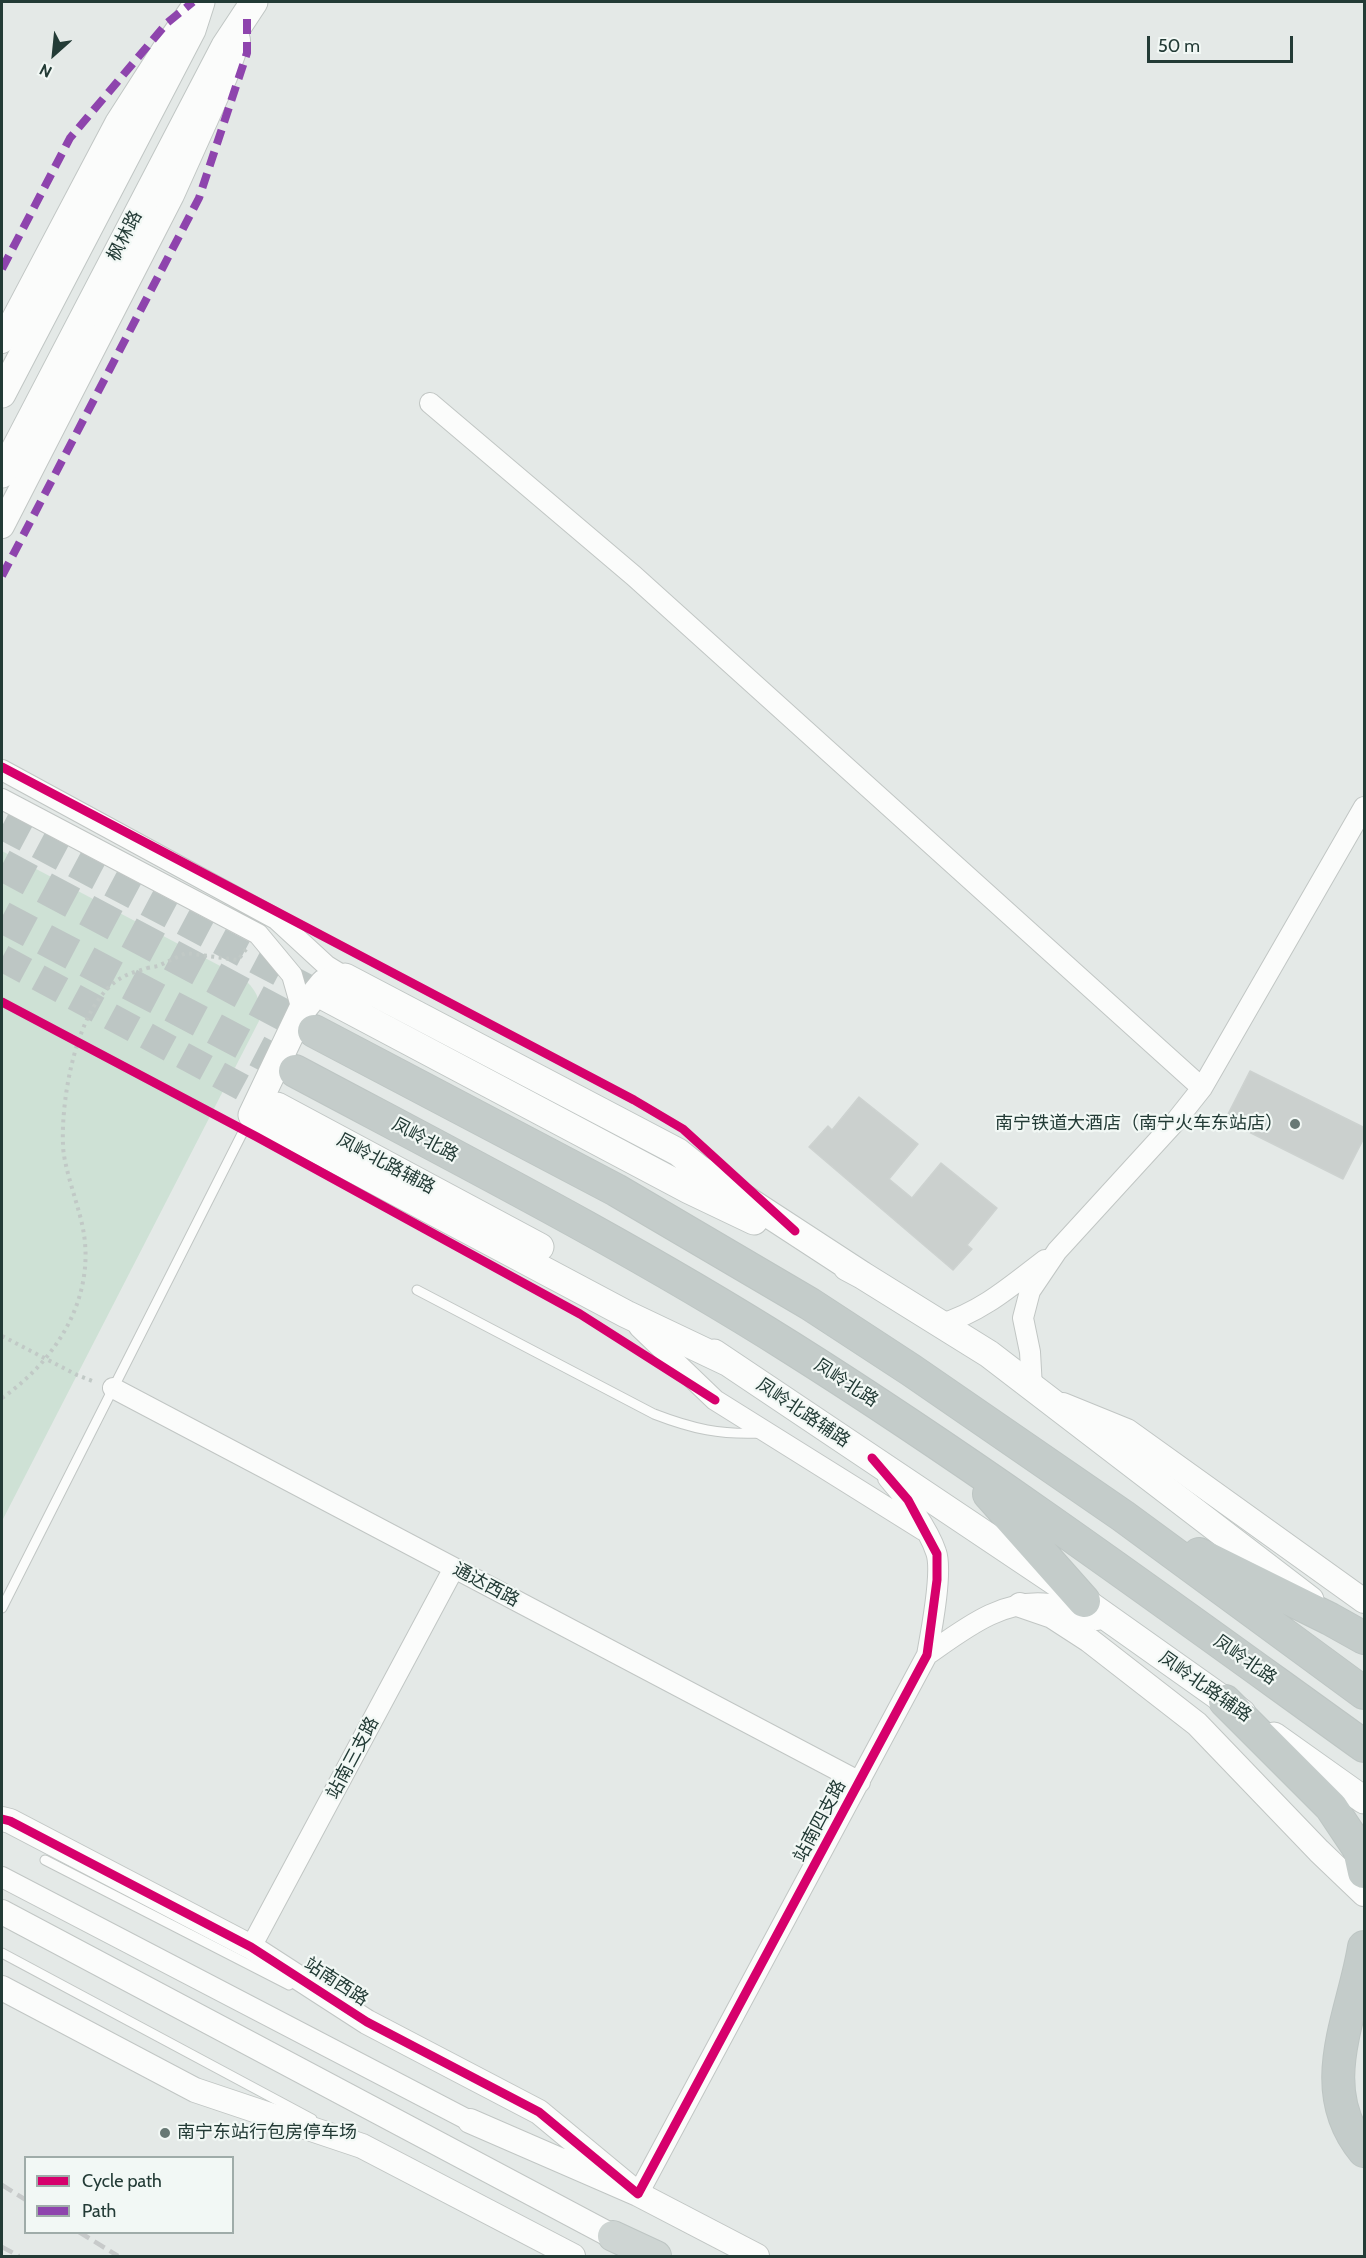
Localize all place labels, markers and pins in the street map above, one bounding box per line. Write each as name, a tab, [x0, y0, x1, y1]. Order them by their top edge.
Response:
place label: 南宁铁道大酒店（南宁火车东站店）	[995, 1113, 1283, 1135]
marker: 南宁铁道大酒店（南宁火车东站店）	[1288, 1117, 1302, 1131]
place label: 南宁东站行包房停车场	[177, 2122, 357, 2144]
marker: 南宁东站行包房停车场	[158, 2126, 172, 2140]

